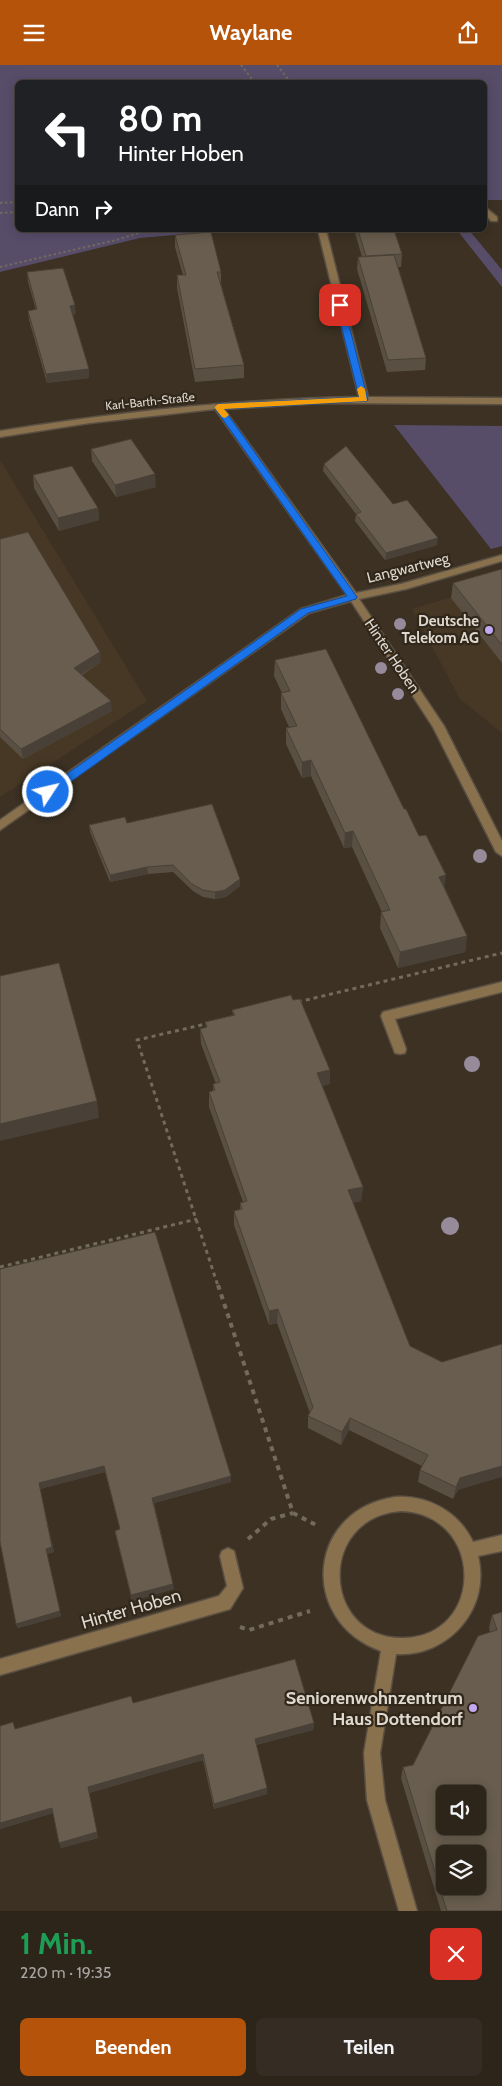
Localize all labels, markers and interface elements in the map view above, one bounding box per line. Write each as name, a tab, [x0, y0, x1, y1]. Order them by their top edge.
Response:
icon: menu	[20, 19, 48, 47]
text: Waylane	[210, 19, 292, 46]
icon: share	[454, 19, 482, 47]
text: 80 m	[118, 97, 202, 140]
icon: left	[35, 100, 100, 165]
text: Hinter Hoben	[118, 140, 244, 167]
icon: right	[89, 195, 117, 223]
text: Dann	[35, 198, 79, 221]
pin	[319, 284, 361, 326]
icon: arrive	[326, 291, 354, 319]
street label: Karl-Barth-Straße	[105, 389, 195, 413]
street label: Langwartweg	[365, 549, 452, 587]
place label: Deutsche Telekom AG	[401, 612, 479, 647]
street label: Hinter Hoben	[361, 615, 423, 697]
marker: Deutsche Telekom AG	[483, 624, 495, 636]
position arrow	[21, 765, 73, 817]
street label: Hinter Hoben	[79, 1584, 183, 1634]
place label: Seniorenwohnzentrum Haus Dottendorf	[286, 1687, 463, 1730]
marker: Seniorenwohnzentrum Haus Dottendorf	[467, 1702, 479, 1714]
map controls	[436, 1785, 486, 1895]
button: sound	[436, 1785, 486, 1835]
button: layers	[436, 1845, 486, 1895]
text: 1 Min.	[20, 1925, 93, 1962]
button: close	[430, 1928, 482, 1980]
text: 220 m · 19:35	[20, 1963, 112, 1982]
button: Beenden	[20, 2018, 246, 2076]
button: Teilen	[256, 2018, 482, 2076]

